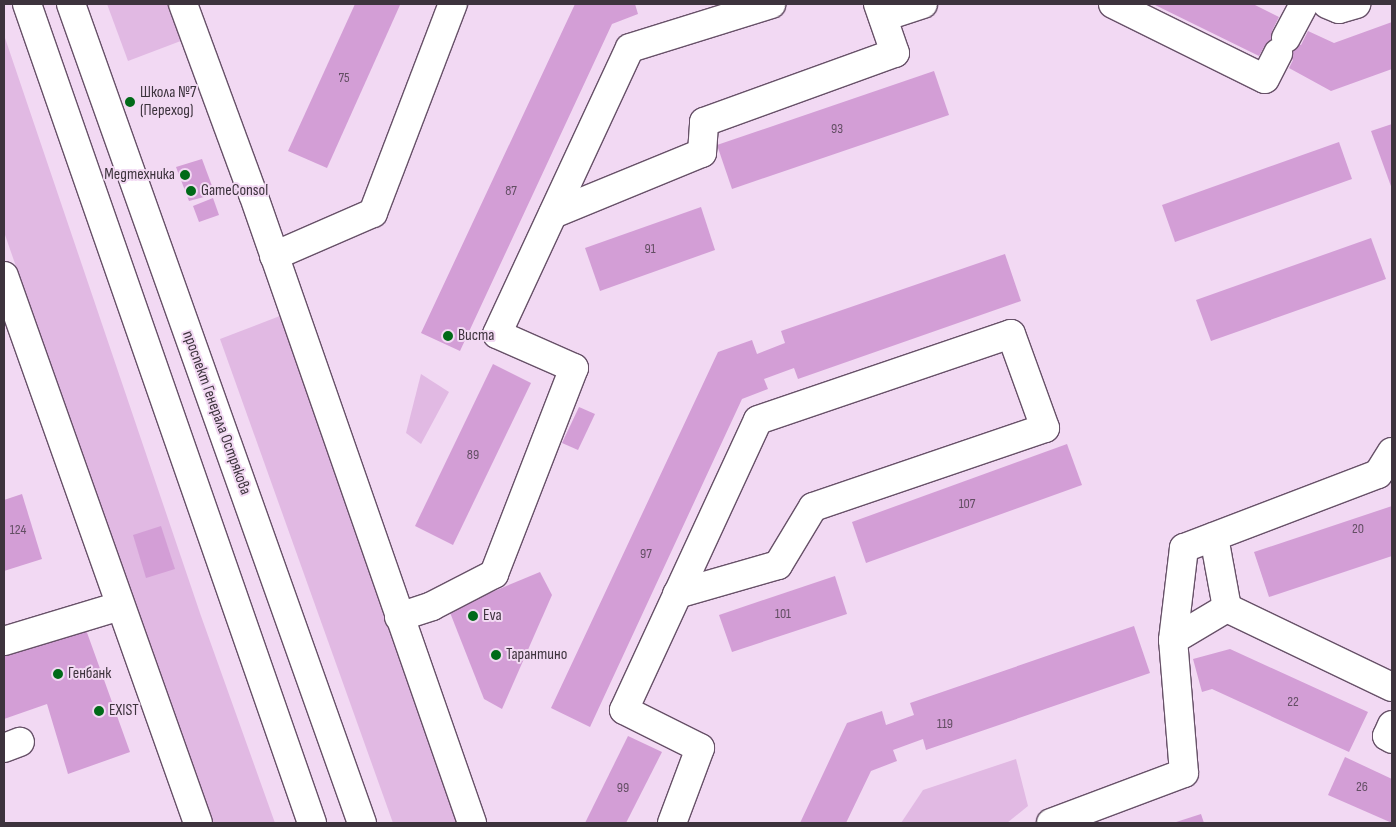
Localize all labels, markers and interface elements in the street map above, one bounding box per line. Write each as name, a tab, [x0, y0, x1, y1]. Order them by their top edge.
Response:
house number: 75	[338, 70, 350, 86]
place label: Школа №7 (Переход)	[140, 83, 196, 121]
marker: Школа №7 (Переход)	[124, 96, 136, 108]
house number: 93	[831, 121, 843, 137]
place label: Медтехника	[104, 165, 175, 185]
marker: Медтехника	[179, 169, 191, 181]
place label: GameConsol	[201, 181, 268, 201]
house number: 87	[505, 183, 517, 199]
marker: GameConsol	[185, 185, 197, 197]
house number: 91	[644, 241, 656, 257]
place label: Виста	[458, 326, 495, 346]
street label: проспект Генерала Острякова	[177, 329, 255, 497]
marker: Виста	[442, 330, 454, 342]
house number: 89	[467, 447, 479, 463]
house number: 107	[959, 496, 975, 512]
house number: 20	[1352, 521, 1364, 537]
house number: 124	[10, 522, 26, 538]
house number: 97	[640, 546, 652, 562]
place label: Eva	[483, 606, 502, 626]
house number: 101	[775, 606, 791, 622]
marker: Eva	[467, 610, 479, 622]
place label: Тарантино	[506, 645, 567, 665]
marker: Тарантино	[490, 649, 502, 661]
place label: Генбанк	[68, 664, 111, 684]
marker: Генбанк	[52, 668, 64, 680]
house number: 22	[1287, 694, 1299, 710]
place label: EXIST	[109, 701, 139, 721]
marker: EXIST	[93, 705, 105, 717]
house number: 119	[937, 716, 953, 732]
house number: 26	[1356, 779, 1368, 795]
house number: 99	[617, 780, 629, 796]

